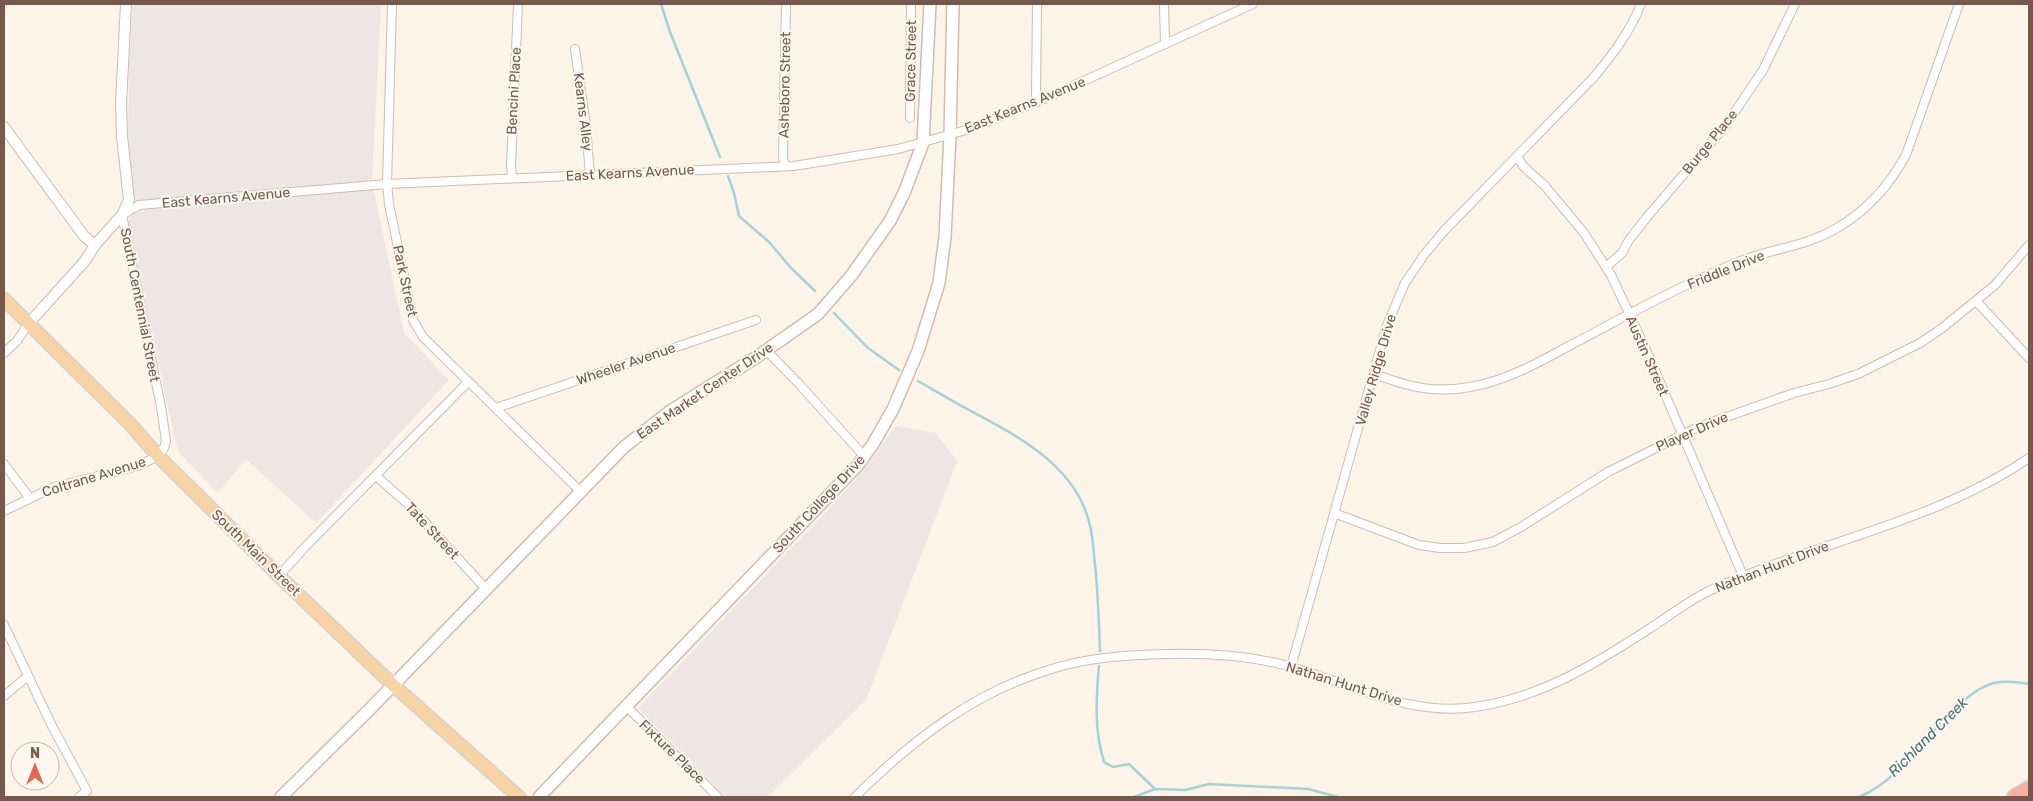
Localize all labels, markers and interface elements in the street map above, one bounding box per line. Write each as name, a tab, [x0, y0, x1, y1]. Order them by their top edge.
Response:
street label: Grace Street	[902, 19, 920, 102]
street label: Asheboro Street	[776, 31, 794, 138]
street label: Bencini Place	[503, 47, 525, 135]
street label: Kearns Alley	[570, 72, 596, 153]
street label: East Kearns Avenue	[962, 73, 1088, 137]
street label: Burge Place	[1679, 106, 1741, 178]
street label: East Kearns Avenue	[565, 161, 695, 185]
street label: East Kearns Avenue	[161, 184, 291, 212]
street label: South Centennial Street	[117, 226, 163, 384]
street label: Park Street	[389, 244, 421, 319]
street label: Friddle Drive	[1685, 247, 1767, 293]
street label: Valley Ridge Drive	[1352, 312, 1400, 428]
street label: Austin Street	[1622, 313, 1672, 399]
street label: Wheeler Avenue	[574, 339, 678, 389]
street label: East Market Center Drive	[634, 339, 777, 443]
street label: Player Drive	[1653, 408, 1731, 456]
street label: South College Drive	[769, 451, 869, 557]
street label: Coltrane Avenue	[40, 453, 148, 501]
street label: Tate Street	[401, 499, 463, 563]
street label: South Main Street	[208, 506, 304, 600]
street label: Nathan Hunt Drive	[1713, 537, 1831, 597]
street label: Nathan Hunt Drive	[1284, 658, 1404, 710]
water label: Richland Creek	[1884, 693, 1972, 781]
street label: Fixture Place	[635, 716, 709, 788]
north arrow	[10, 741, 60, 791]
text: N	[30, 745, 40, 762]

